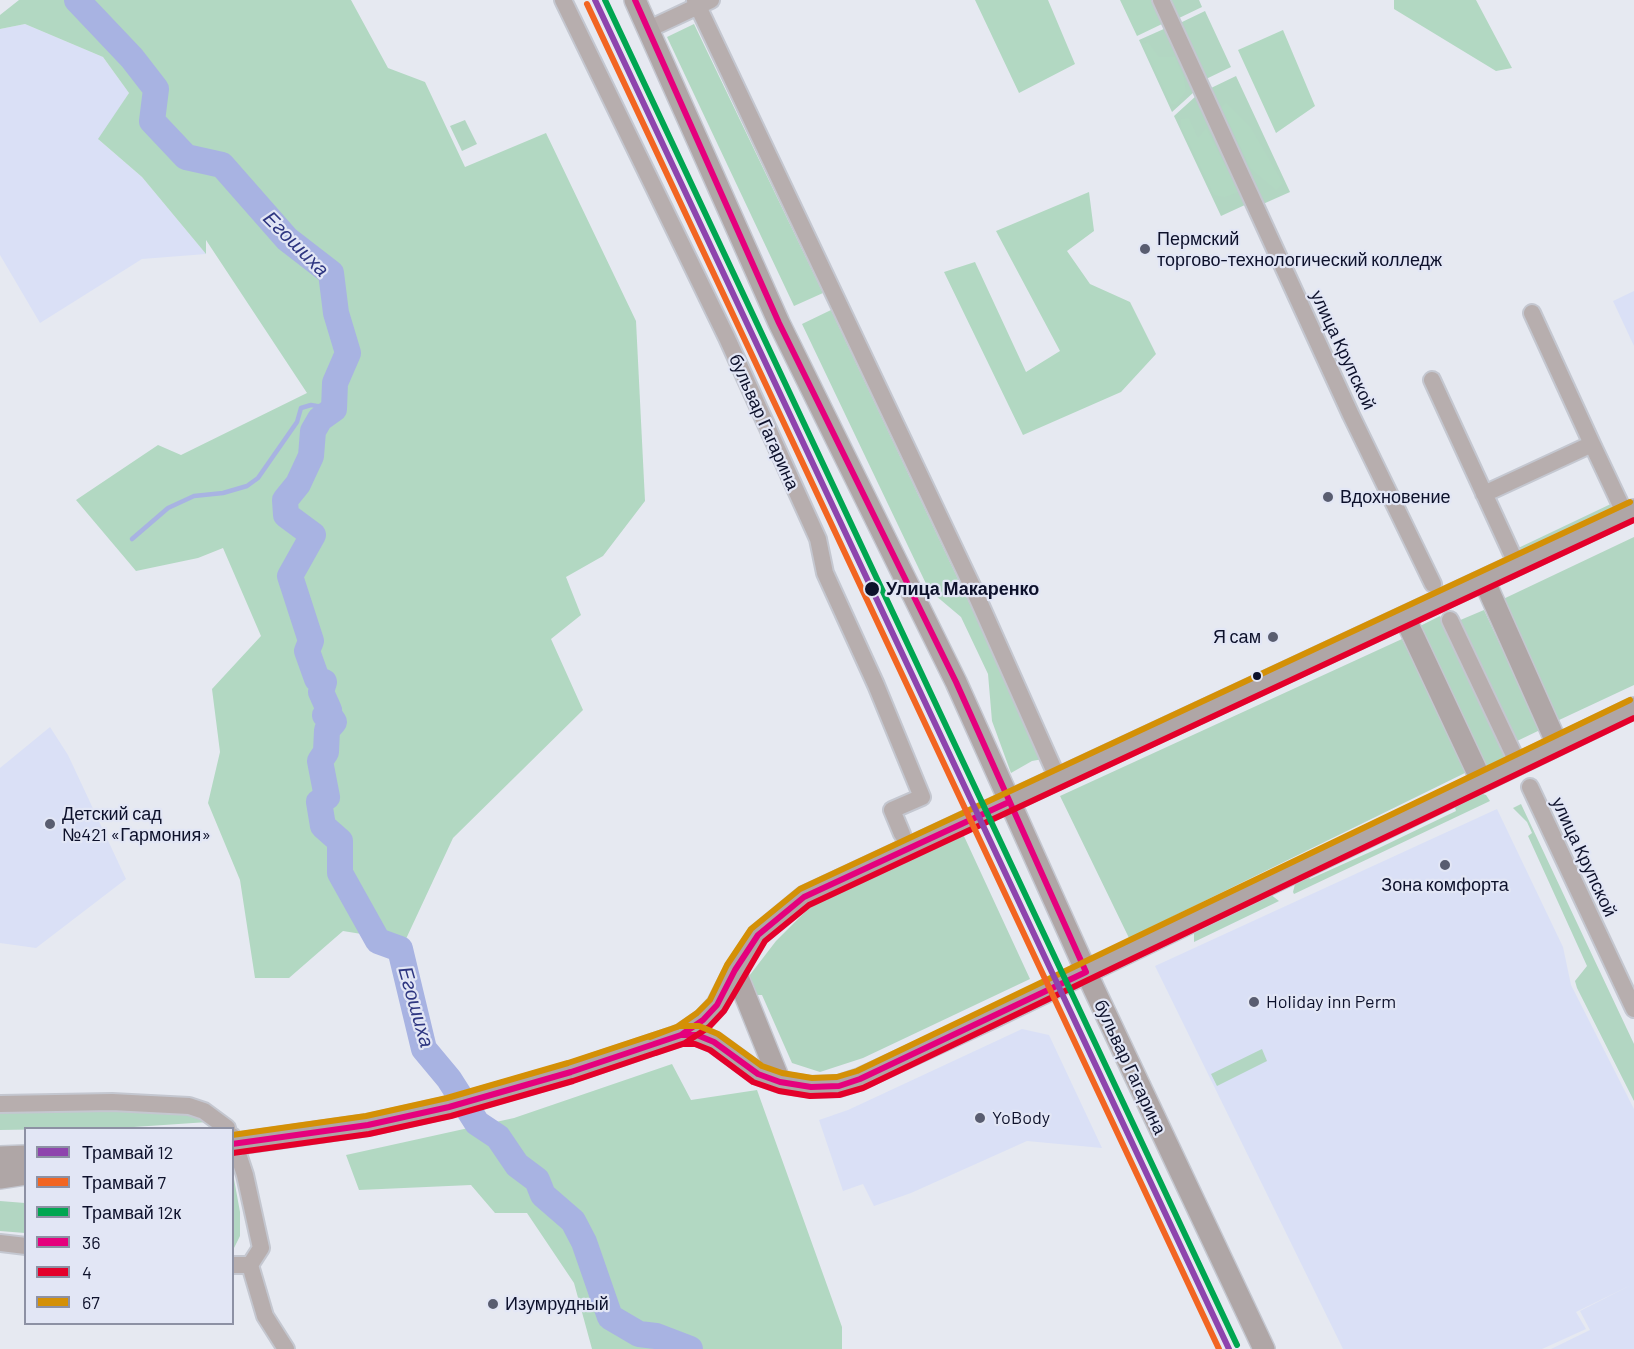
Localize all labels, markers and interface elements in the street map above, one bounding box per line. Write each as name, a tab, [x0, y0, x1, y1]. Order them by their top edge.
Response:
water label: Егошиха	[258, 206, 334, 282]
place label: Пермский торгово-технологический колледж	[1157, 228, 1442, 270]
marker: Пермский торгово-технологический колледж	[1138, 242, 1152, 256]
street label: улица Крупской	[1306, 287, 1380, 413]
street label: бульвар Гагарина	[724, 351, 804, 493]
place label: Вдохновение	[1340, 486, 1450, 508]
marker: Вдохновение	[1321, 490, 1335, 504]
place label: Улица Макаренко	[886, 578, 1039, 600]
marker: Улица Макаренко	[863, 580, 881, 598]
place label: Я сам	[1213, 626, 1261, 648]
marker: Я сам	[1266, 630, 1280, 644]
unlabelled marker	[1251, 670, 1263, 682]
street label: улица Крупской	[1547, 794, 1621, 920]
place label: Детский сад №421 «Гармония»	[62, 803, 211, 846]
marker: Детский сад №421 «Гармония»	[43, 817, 57, 831]
marker: Зона комфорта	[1438, 858, 1452, 872]
place label: Зона комфорта	[1381, 874, 1509, 896]
water label: Егошиха	[393, 964, 439, 1050]
place label: Holiday inn Perm	[1266, 991, 1396, 1013]
marker: Holiday inn Perm	[1247, 995, 1261, 1009]
street label: бульвар Гагарина	[1089, 996, 1171, 1138]
place label: YoBody	[992, 1107, 1050, 1129]
marker: YoBody	[973, 1111, 987, 1125]
legend	[24, 1127, 234, 1325]
text: Трамвай 12	[82, 1141, 173, 1163]
text: Трамвай 7	[82, 1171, 166, 1193]
text: Трамвай 12к	[82, 1201, 181, 1223]
text: 36	[82, 1231, 101, 1253]
text: 4	[82, 1261, 92, 1283]
text: 67	[82, 1291, 100, 1313]
place label: Изумрудный	[505, 1293, 609, 1315]
marker: Изумрудный	[486, 1297, 500, 1311]

